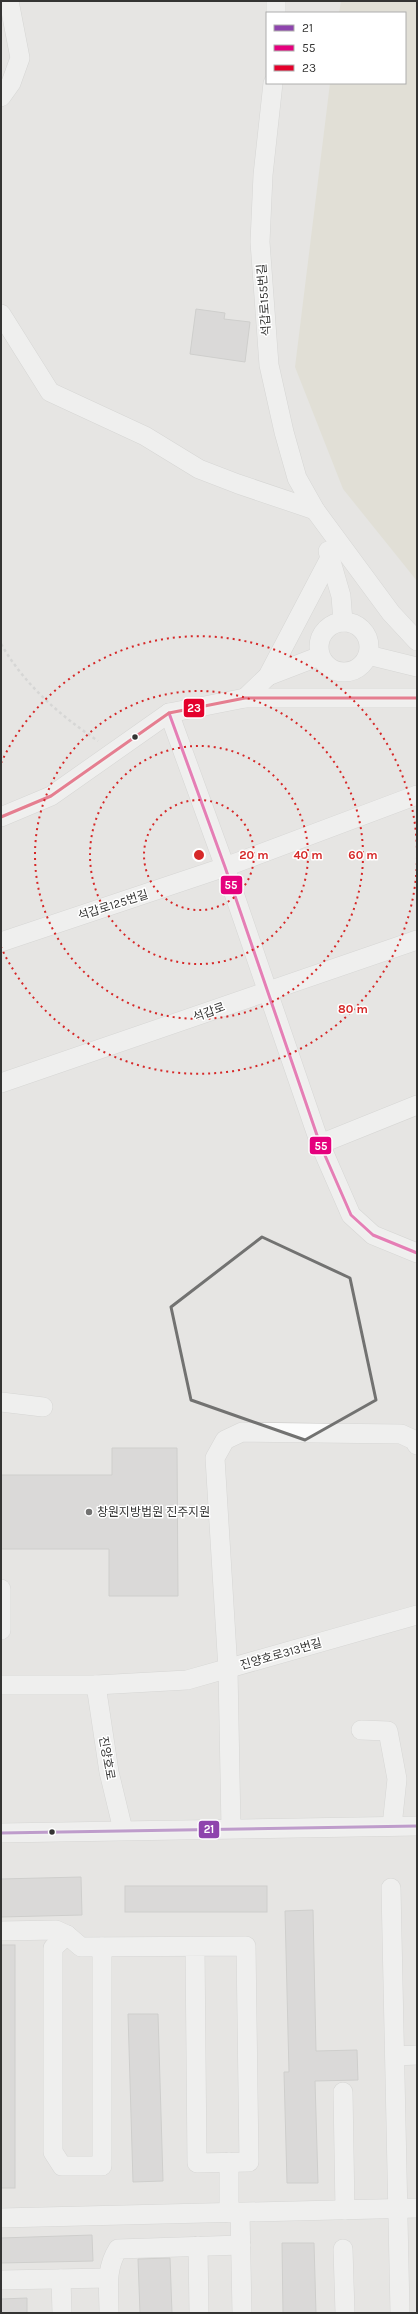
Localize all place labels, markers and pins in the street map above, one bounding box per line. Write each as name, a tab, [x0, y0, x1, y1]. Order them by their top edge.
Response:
unlabelled marker	[130, 732, 140, 742]
centre of rings	[192, 848, 206, 862]
place label: 창원지방법원 진주지원	[97, 1505, 210, 1519]
marker: 창원지방법원 진주지원	[84, 1507, 94, 1517]
unlabelled marker	[47, 1827, 57, 1837]

